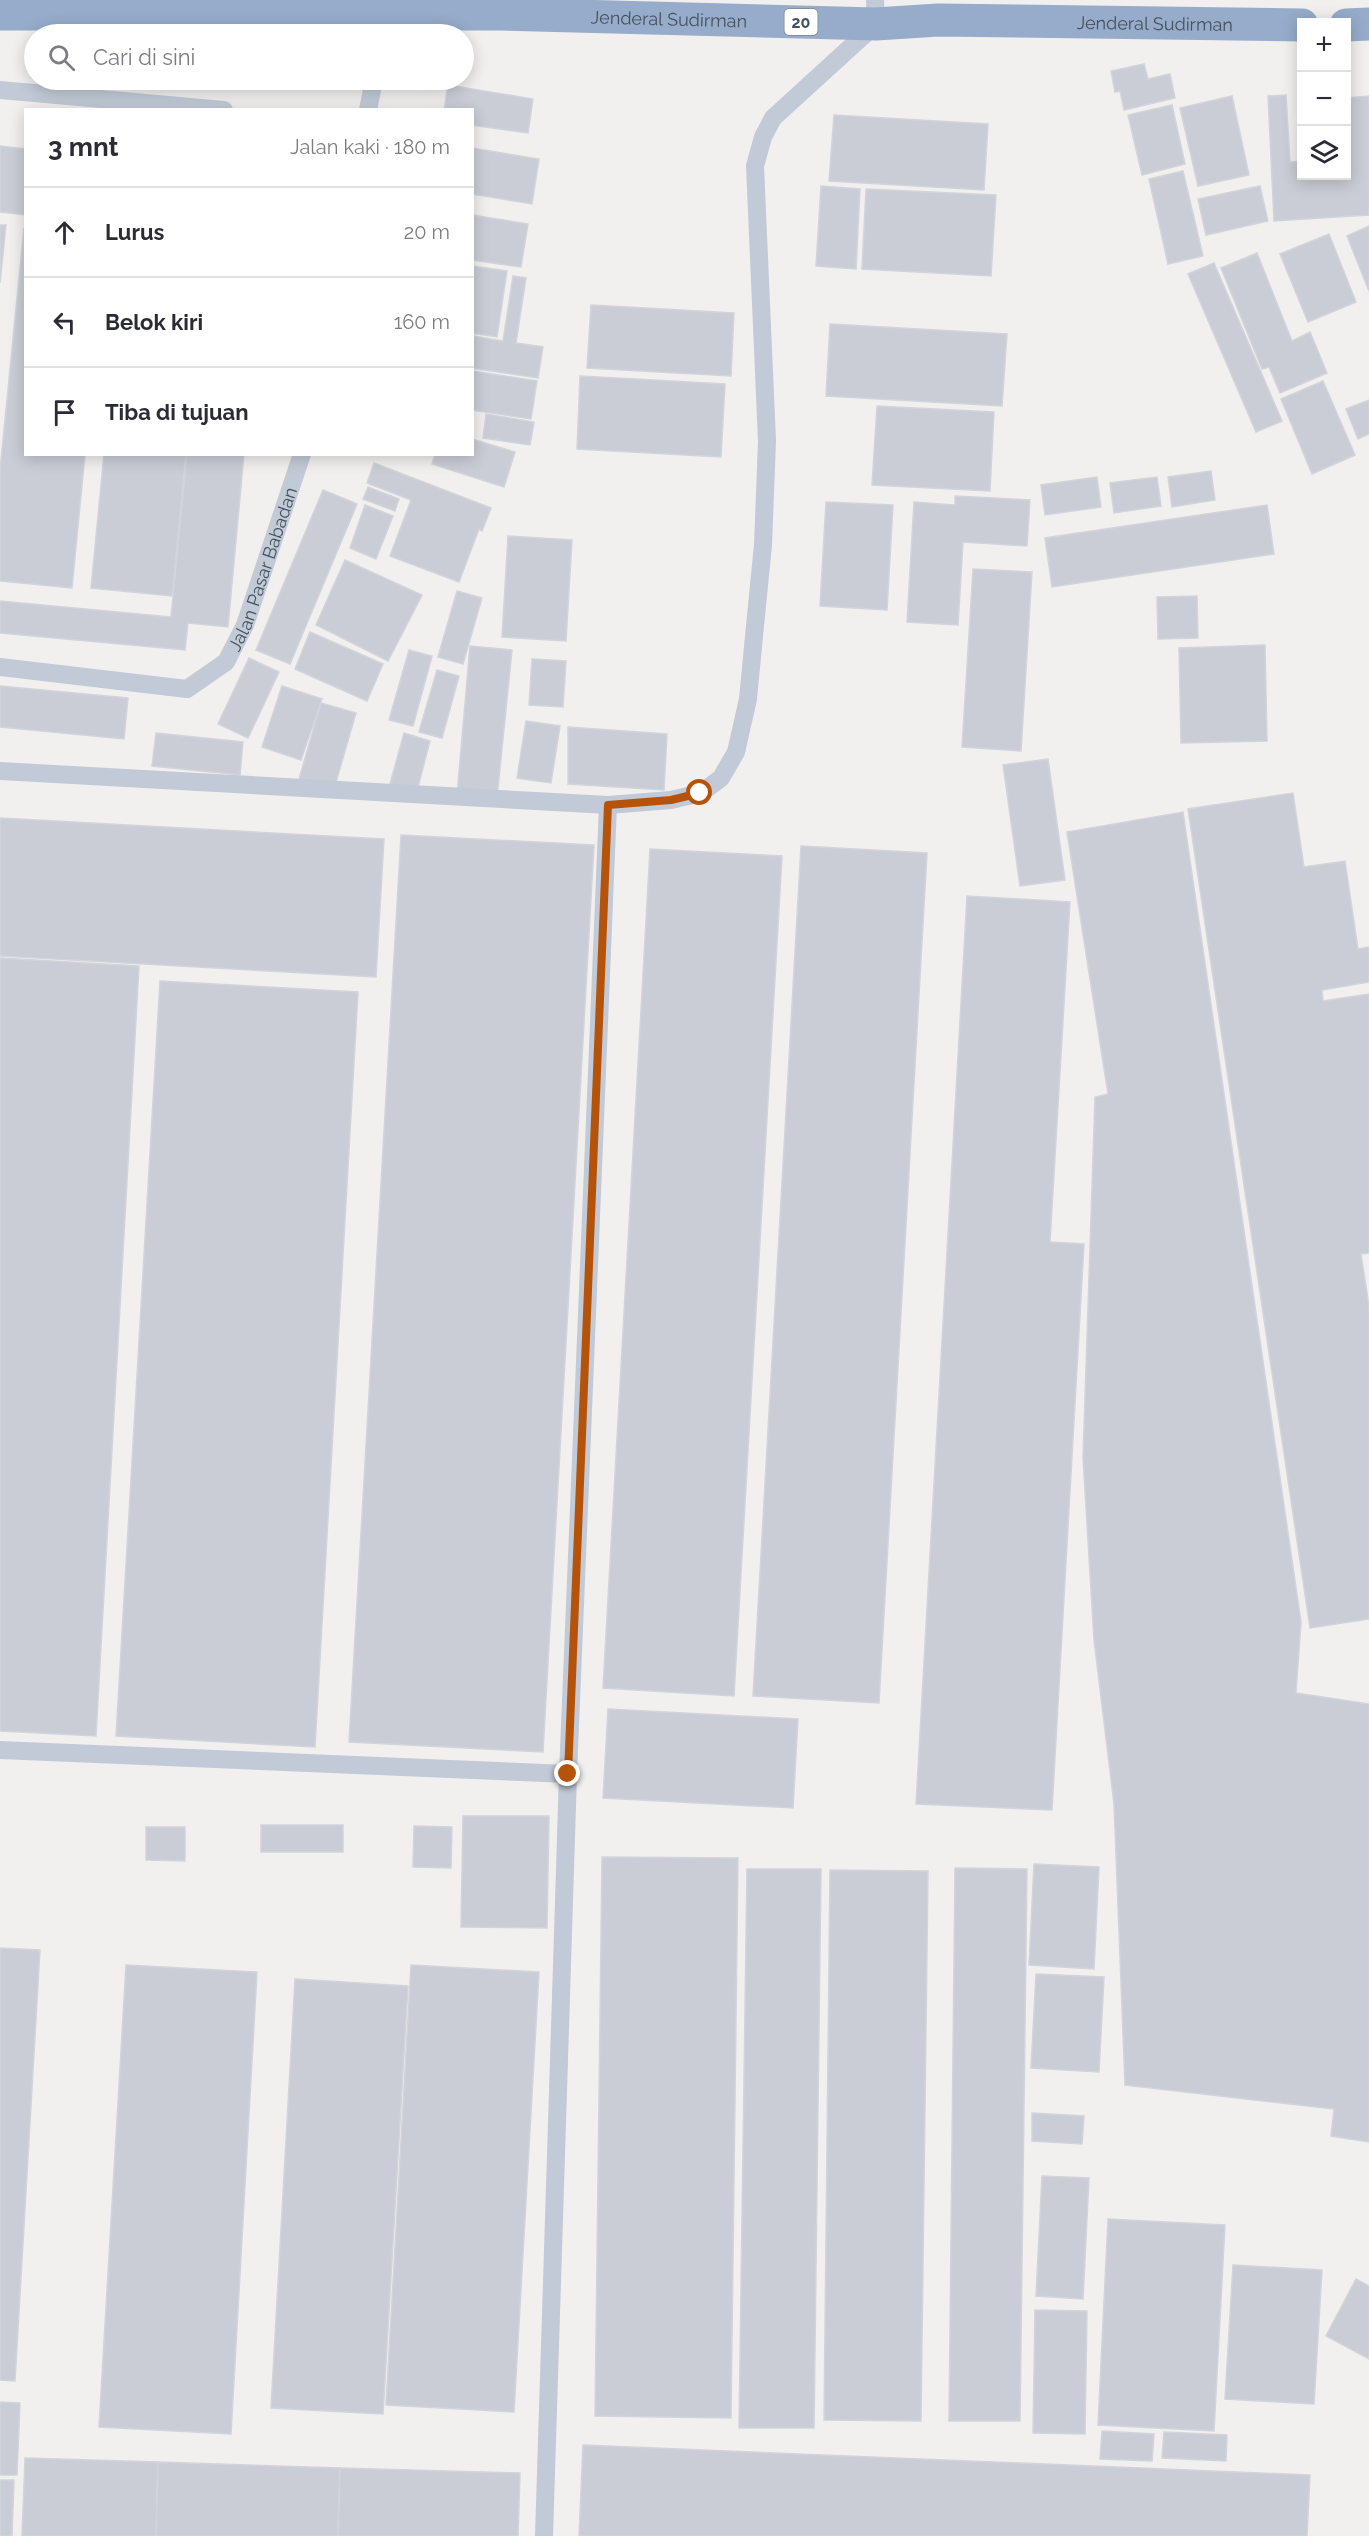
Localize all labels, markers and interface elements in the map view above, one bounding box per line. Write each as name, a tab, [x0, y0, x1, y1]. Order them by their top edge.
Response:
street label: Jenderal Sudirman	[590, 6, 747, 31]
road number: 20	[784, 9, 818, 35]
street label: Jenderal Sudirman	[1076, 11, 1233, 35]
map controls	[1297, 18, 1351, 180]
button: +	[1297, 18, 1351, 72]
search box	[24, 24, 474, 90]
icon: search	[45, 41, 78, 74]
text: Cari di sini	[93, 44, 195, 70]
button: −	[1297, 72, 1351, 126]
button: layers	[1297, 126, 1351, 180]
text: 3 mnt	[48, 132, 119, 162]
text: Jalan kaki · 180 m	[290, 135, 450, 159]
icon: ahead	[48, 216, 81, 249]
text: Lurus	[105, 219, 164, 245]
text: 20 m	[404, 220, 450, 244]
icon: left	[48, 306, 81, 339]
text: Belok kiri	[105, 309, 203, 335]
text: 160 m	[394, 310, 450, 334]
icon: arrive	[48, 396, 81, 429]
text: Tiba di tujuan	[105, 399, 248, 425]
street label: Jalan Pasar Babadan	[223, 484, 301, 654]
route start	[686, 779, 712, 805]
route end	[554, 1760, 580, 1786]

